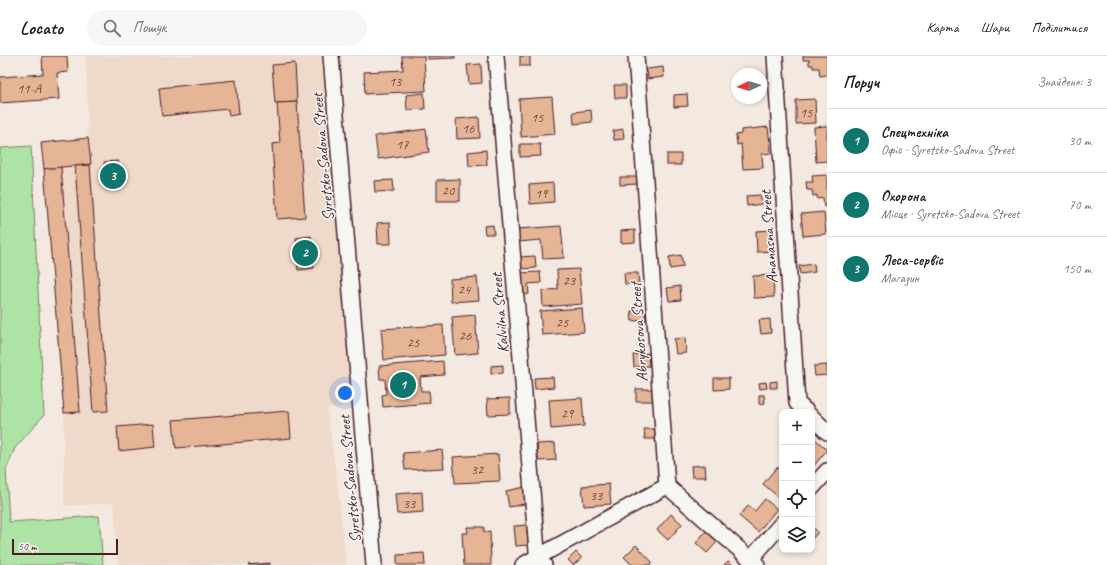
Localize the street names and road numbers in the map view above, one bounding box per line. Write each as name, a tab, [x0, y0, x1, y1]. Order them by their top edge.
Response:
street label: Syretsko-Sadova Street	[307, 90, 339, 222]
street label: Ananasna Street	[756, 188, 782, 284]
street label: Kalvilna Street	[486, 270, 513, 354]
street label: Abrykosova Street	[625, 279, 652, 382]
street label: Syretsko-Sadova Street	[334, 412, 366, 544]

